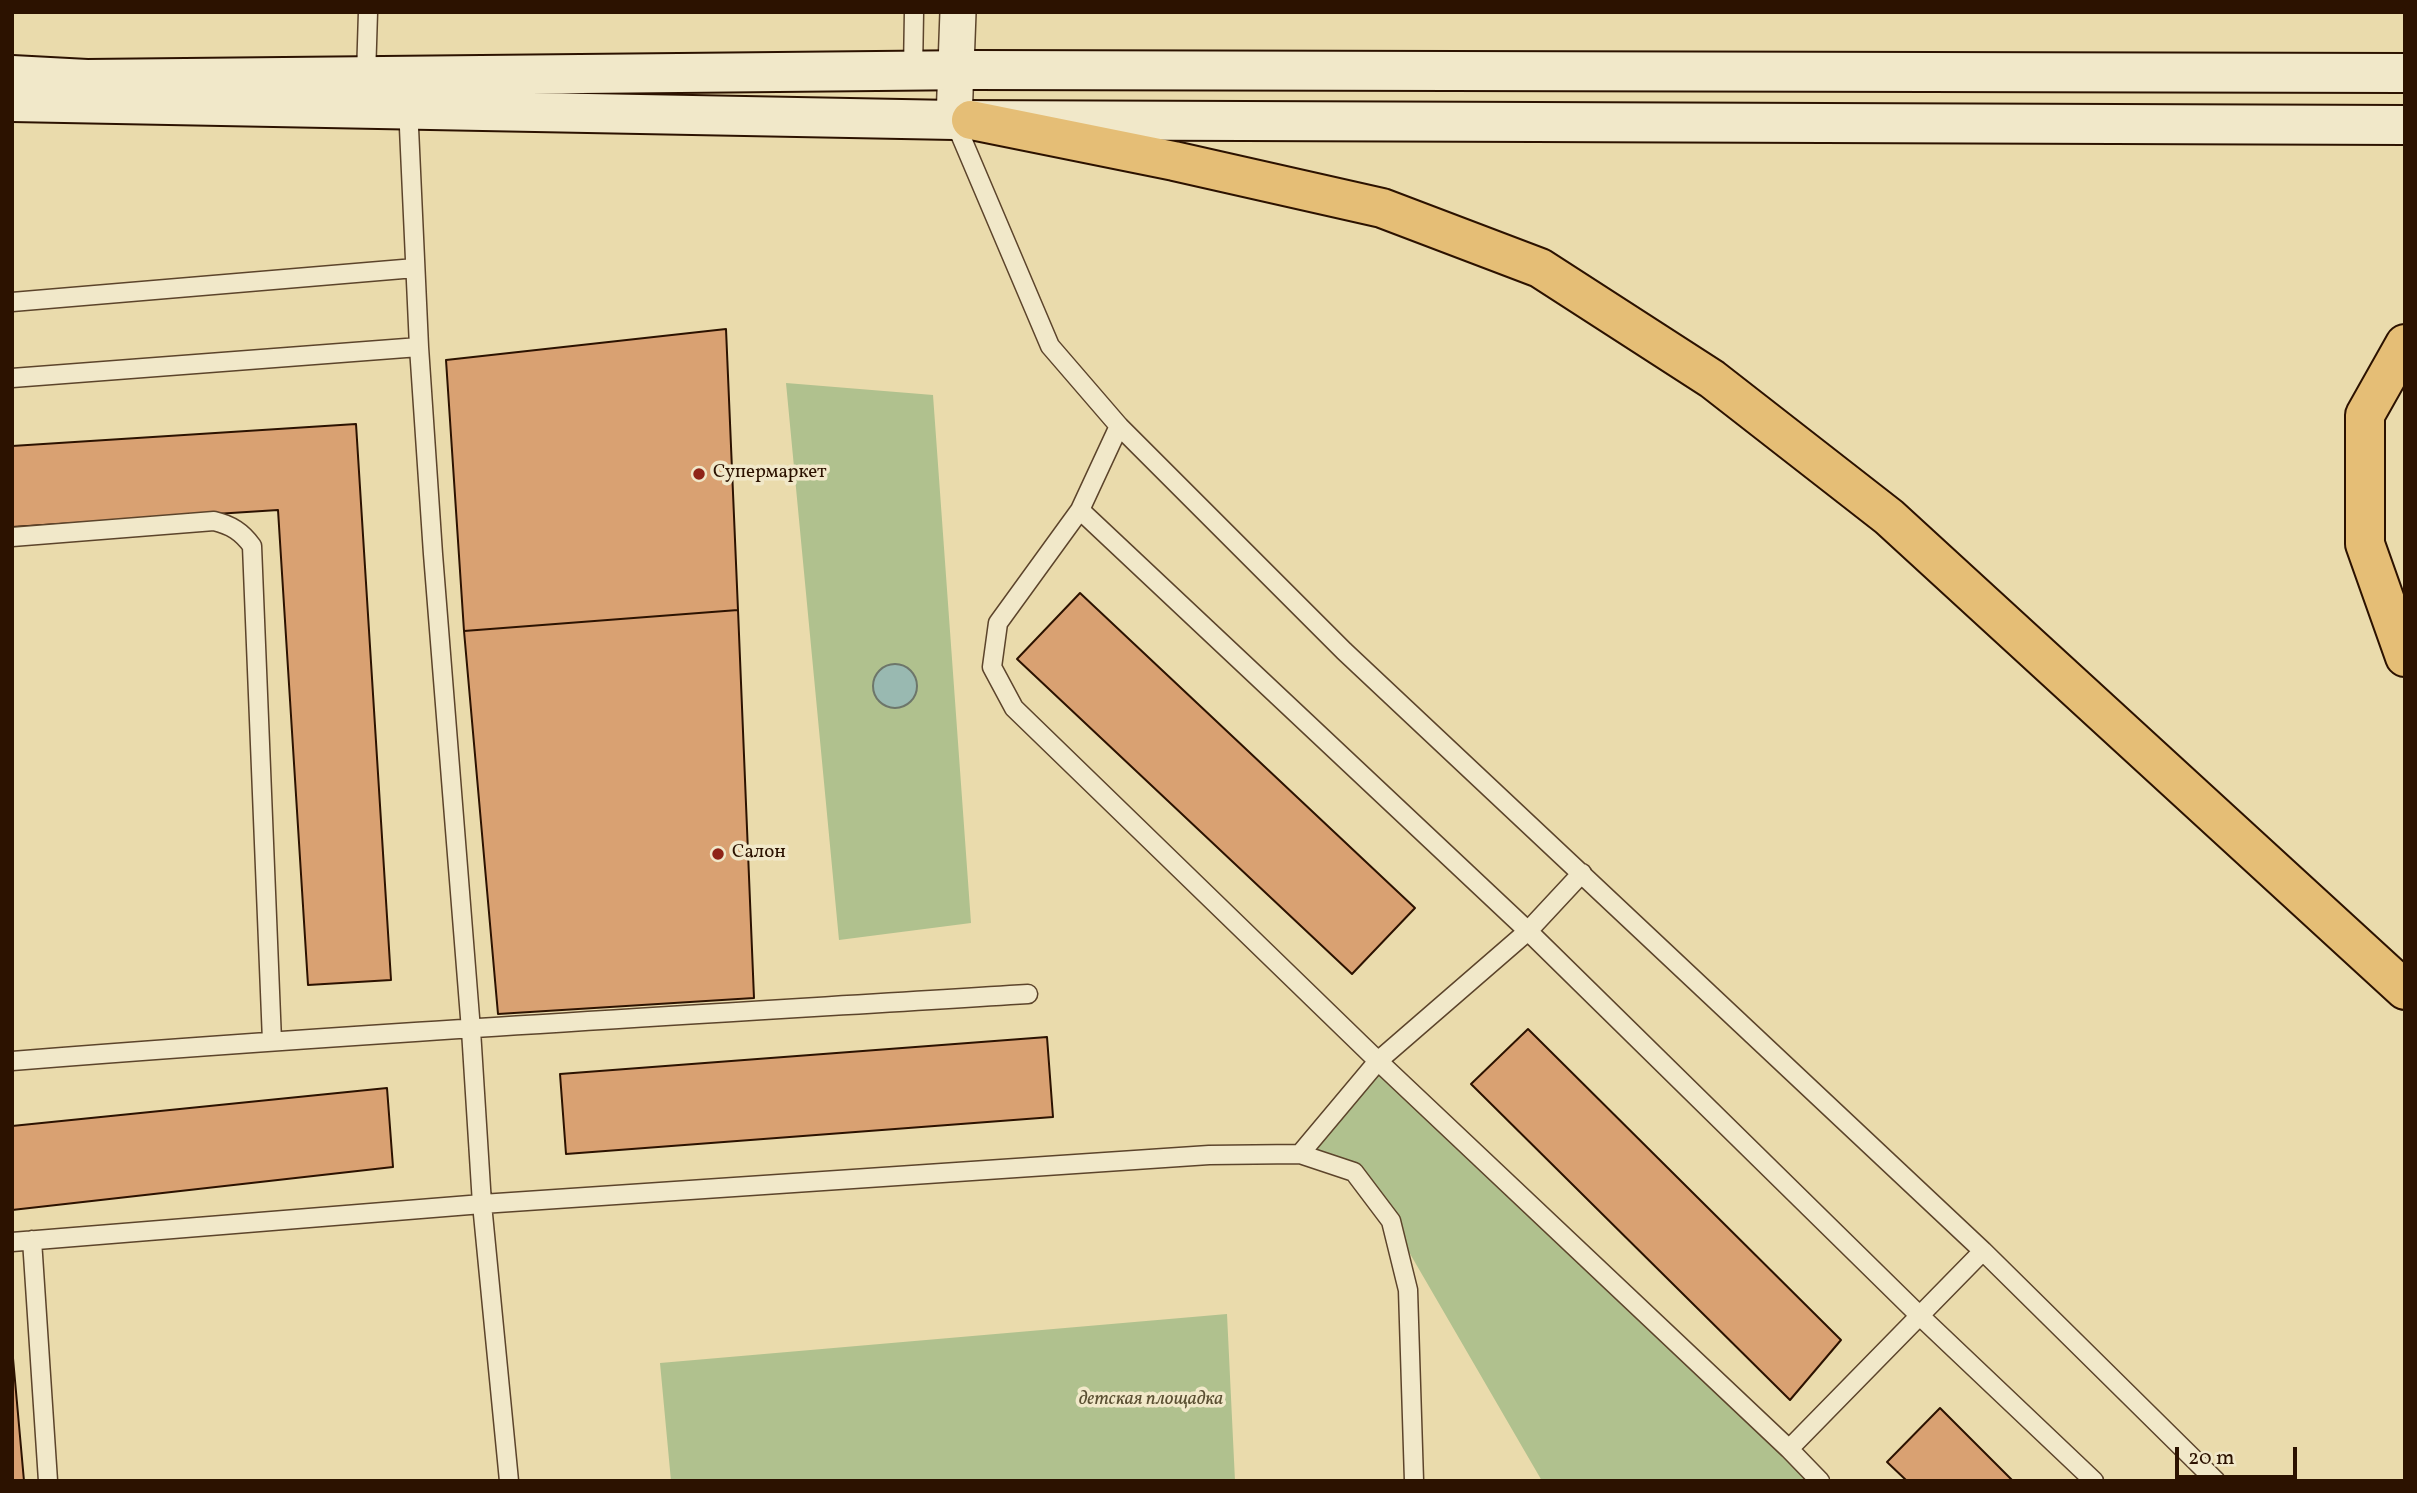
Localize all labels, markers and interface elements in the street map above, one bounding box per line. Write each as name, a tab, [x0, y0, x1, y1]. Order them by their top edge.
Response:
place label: Супермаркет	[713, 463, 827, 485]
marker: Супермаркет	[691, 466, 707, 482]
place label: Салон	[732, 843, 786, 865]
marker: Салон	[710, 846, 726, 862]
park label: детская площадка	[1079, 1390, 1223, 1412]
scale bar	[2179, 1434, 2302, 1478]
text: 20 m	[2188, 1444, 2234, 1473]

